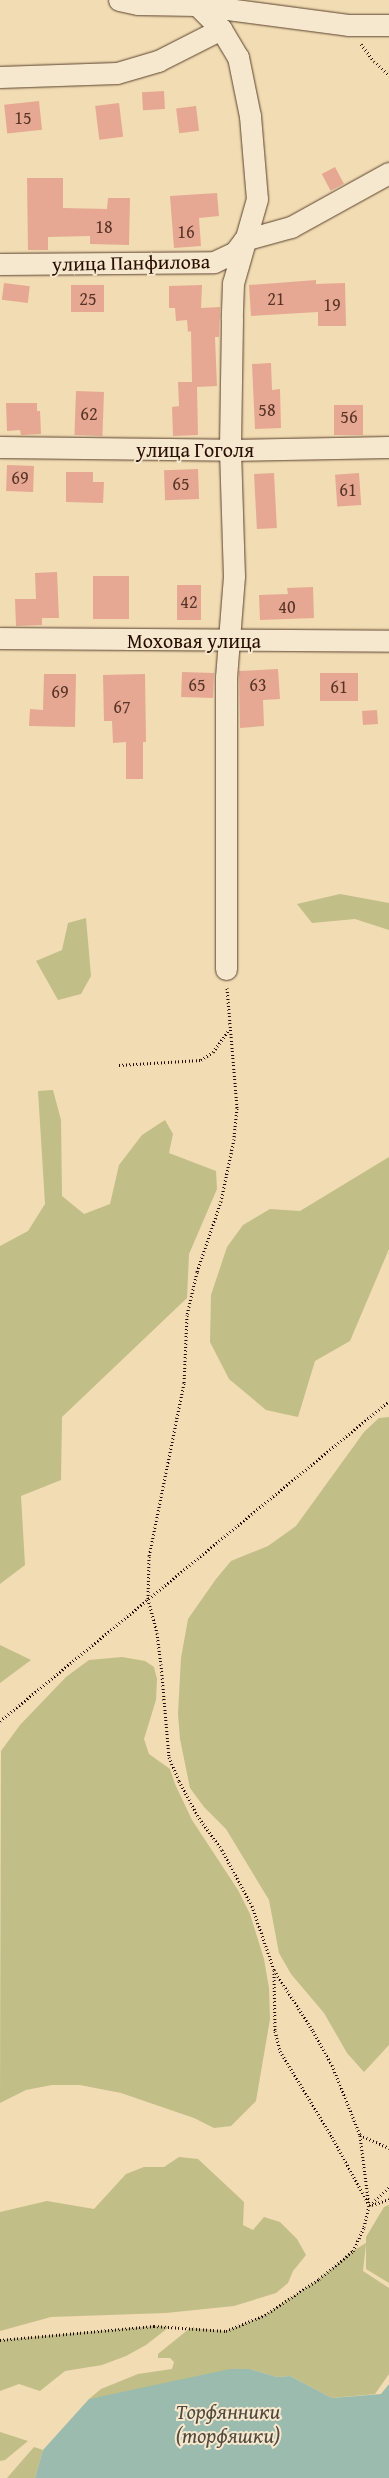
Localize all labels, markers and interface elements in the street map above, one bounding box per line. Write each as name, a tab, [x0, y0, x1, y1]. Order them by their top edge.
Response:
house number: 15	[14, 107, 32, 129]
house number: 18	[95, 216, 113, 238]
house number: 16	[177, 221, 195, 243]
street label: улица Панфилова	[52, 249, 210, 275]
house number: 25	[79, 288, 97, 310]
house number: 21	[267, 288, 285, 310]
house number: 19	[323, 294, 341, 316]
house number: 58	[258, 399, 276, 421]
house number: 62	[80, 403, 98, 425]
house number: 56	[340, 406, 358, 428]
street label: улица Гоголя	[136, 437, 254, 461]
house number: 69	[11, 467, 29, 489]
house number: 65	[172, 473, 190, 495]
house number: 61	[339, 479, 357, 501]
house number: 42	[180, 591, 198, 613]
house number: 40	[278, 596, 296, 618]
street label: Моховая улица	[127, 628, 261, 652]
house number: 65	[188, 674, 206, 696]
house number: 63	[249, 674, 267, 696]
house number: 61	[330, 676, 348, 698]
house number: 69	[51, 681, 69, 703]
house number: 67	[113, 696, 131, 718]
water label: Торфянники (торфяшки)	[176, 2399, 280, 2449]

